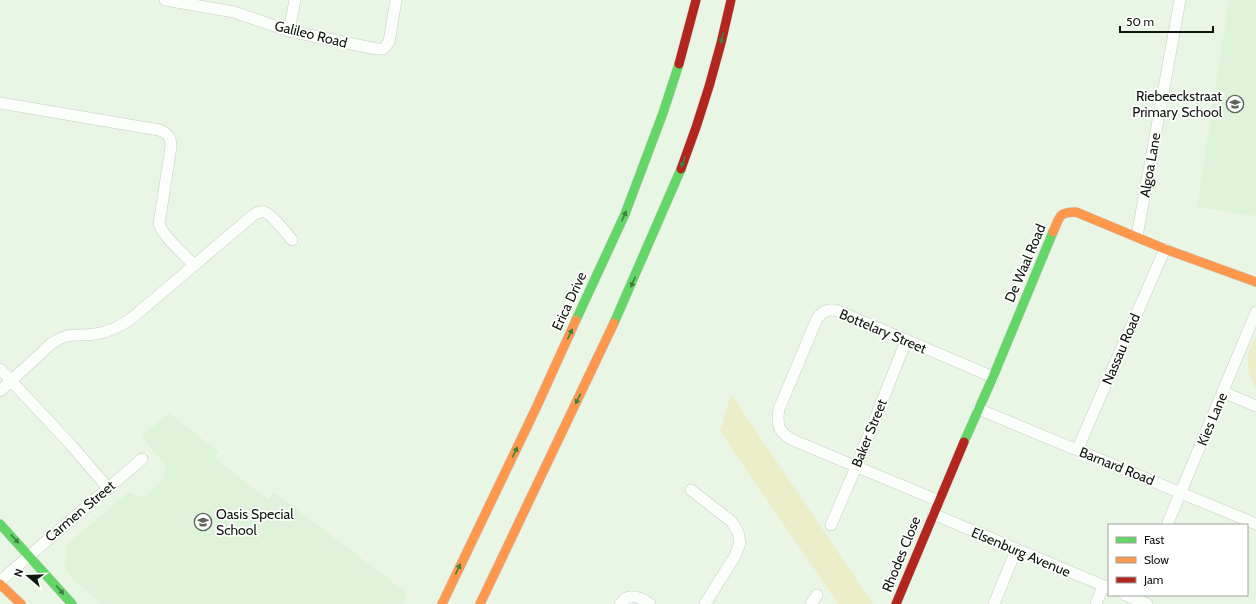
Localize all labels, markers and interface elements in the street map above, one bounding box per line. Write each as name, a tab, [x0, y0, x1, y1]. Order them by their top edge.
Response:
scale bar	[1120, 8, 1213, 34]
text: 50 m	[1126, 14, 1154, 29]
street label: Galileo Road	[273, 16, 349, 52]
one-way arrow	[719, 32, 725, 44]
place label: Riebeeckstraat Primary School	[1132, 87, 1223, 121]
school or university icon: Riebeeckstraat Primary School	[1225, 94, 1245, 114]
street label: Algoa Lane	[1135, 131, 1165, 199]
one-way arrow	[680, 156, 686, 168]
one-way arrow	[621, 210, 627, 221]
street label: De Waal Road	[1000, 221, 1050, 305]
street label: Erica Drive	[548, 269, 590, 333]
one-way arrow	[630, 276, 636, 287]
street label: Bottelary Street	[837, 305, 930, 358]
street label: Nassau Road	[1098, 311, 1144, 387]
one-way arrow	[567, 328, 573, 339]
street label: Kies Lane	[1193, 390, 1231, 448]
one-way arrow	[575, 394, 581, 405]
street label: Baker Street	[847, 396, 891, 470]
street label: Barnard Road	[1077, 443, 1157, 489]
one-way arrow	[512, 446, 518, 457]
street label: Carmen Street	[41, 476, 119, 546]
place label: Oasis Special School	[216, 505, 294, 539]
school or university icon: Oasis Special School	[193, 512, 213, 532]
street label: Rhodes Close	[878, 514, 924, 594]
street label: Elsenburg Avenue	[969, 523, 1073, 581]
legend	[1108, 524, 1248, 596]
text: Fast	[1144, 532, 1164, 547]
one-way arrow	[10, 534, 19, 544]
text: Slow	[1144, 552, 1169, 567]
north arrow	[8, 556, 48, 596]
one-way arrow	[455, 563, 461, 574]
text: N	[11, 567, 26, 579]
text: Jam	[1143, 572, 1163, 587]
one-way arrow	[55, 585, 64, 595]

